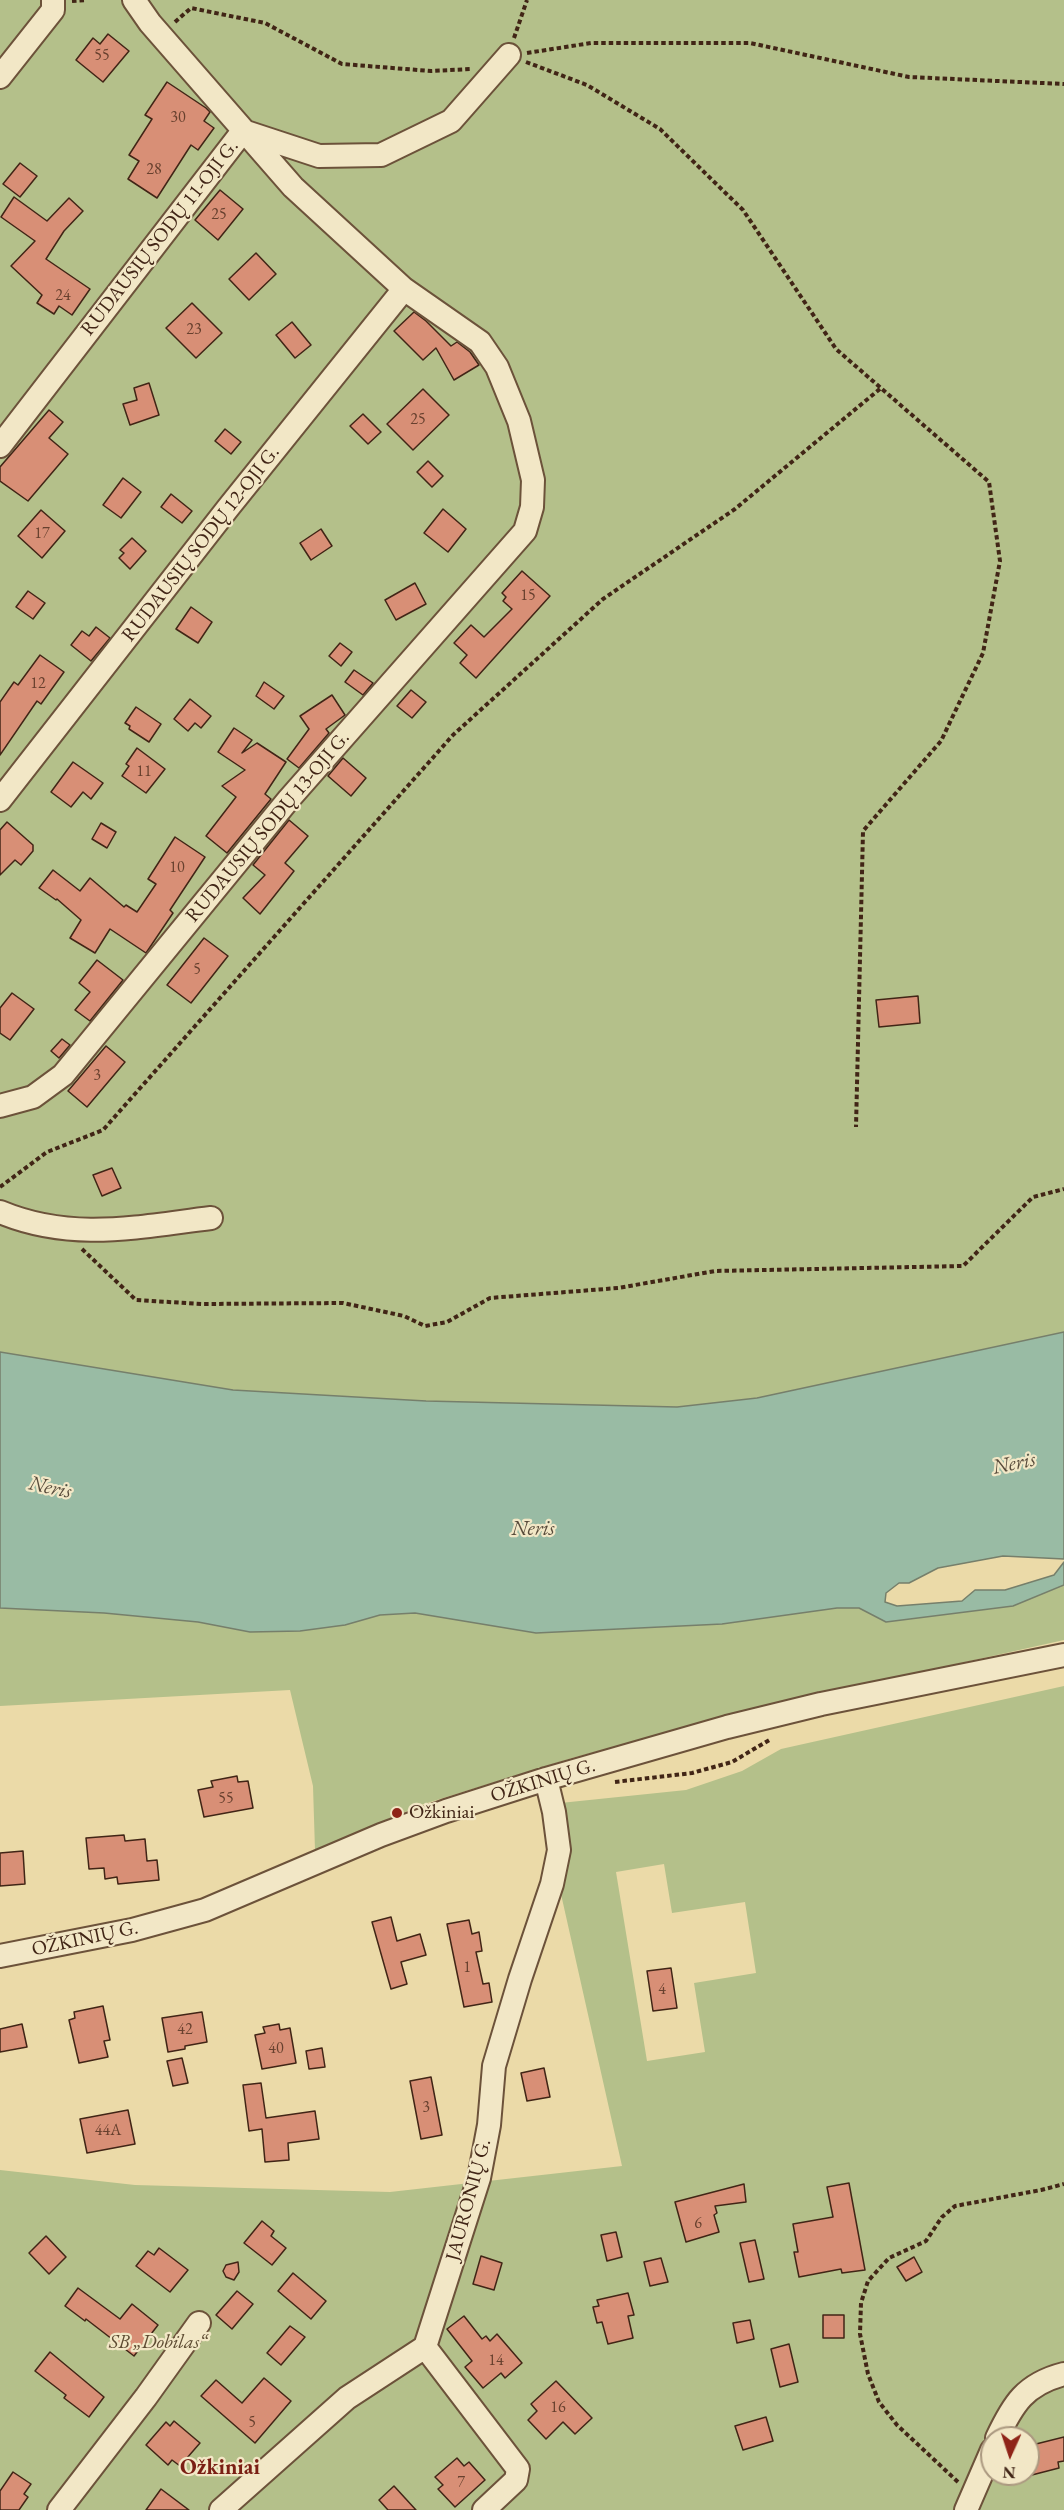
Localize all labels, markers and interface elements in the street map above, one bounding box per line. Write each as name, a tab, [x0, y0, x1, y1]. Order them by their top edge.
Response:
house number: 55	[94, 46, 110, 66]
house number: 30	[170, 108, 186, 128]
street label: RUDAUSIŲ SODŲ 11-OJI G.	[76, 135, 244, 341]
house number: 28	[146, 160, 162, 180]
house number: 25	[211, 205, 227, 225]
house number: 24	[55, 286, 71, 306]
house number: 23	[186, 320, 202, 340]
house number: 25	[410, 410, 426, 430]
street label: RUDAUSIŲ SODŲ 12-OJI G.	[117, 441, 285, 647]
house number: 17	[34, 524, 50, 544]
house number: 15	[520, 586, 536, 606]
house number: 12	[30, 674, 46, 694]
street label: RUDAUSIŲ SODŲ 13-OJI G.	[181, 727, 355, 927]
house number: 11	[136, 762, 152, 782]
house number: 10	[169, 858, 185, 878]
house number: 5	[193, 960, 201, 980]
house number: 3	[93, 1066, 101, 1086]
water label: Neris	[990, 1447, 1038, 1481]
water label: Neris	[26, 1471, 74, 1505]
water label: Neris	[511, 1516, 555, 1542]
street label: OŽKINIŲ G.	[488, 1754, 598, 1808]
house number: 55	[218, 1789, 234, 1809]
place label: Ožkiniai	[409, 1801, 474, 1825]
marker: Ožkiniai	[390, 1806, 404, 1820]
street label: OŽKINIŲ G.	[30, 1916, 140, 1962]
house number: 1	[463, 1958, 471, 1978]
house number: 4	[658, 1980, 666, 2000]
house number: 42	[177, 2020, 193, 2040]
house number: 40	[268, 2039, 284, 2059]
house number: 3	[422, 2098, 430, 2118]
house number: 44A	[95, 2121, 121, 2141]
street label: JAURONIŲ G.	[441, 2136, 497, 2264]
house number: 6	[694, 2214, 702, 2234]
park label: SB „Dobilas“	[109, 2331, 207, 2355]
house number: 14	[488, 2351, 504, 2371]
house number: 16	[550, 2398, 566, 2418]
house number: 5	[248, 2413, 256, 2433]
north arrow	[980, 2426, 1040, 2486]
district label: Ožkiniai	[180, 2455, 260, 2481]
text: N	[1002, 2462, 1016, 2483]
house number: 7	[457, 2473, 465, 2493]

